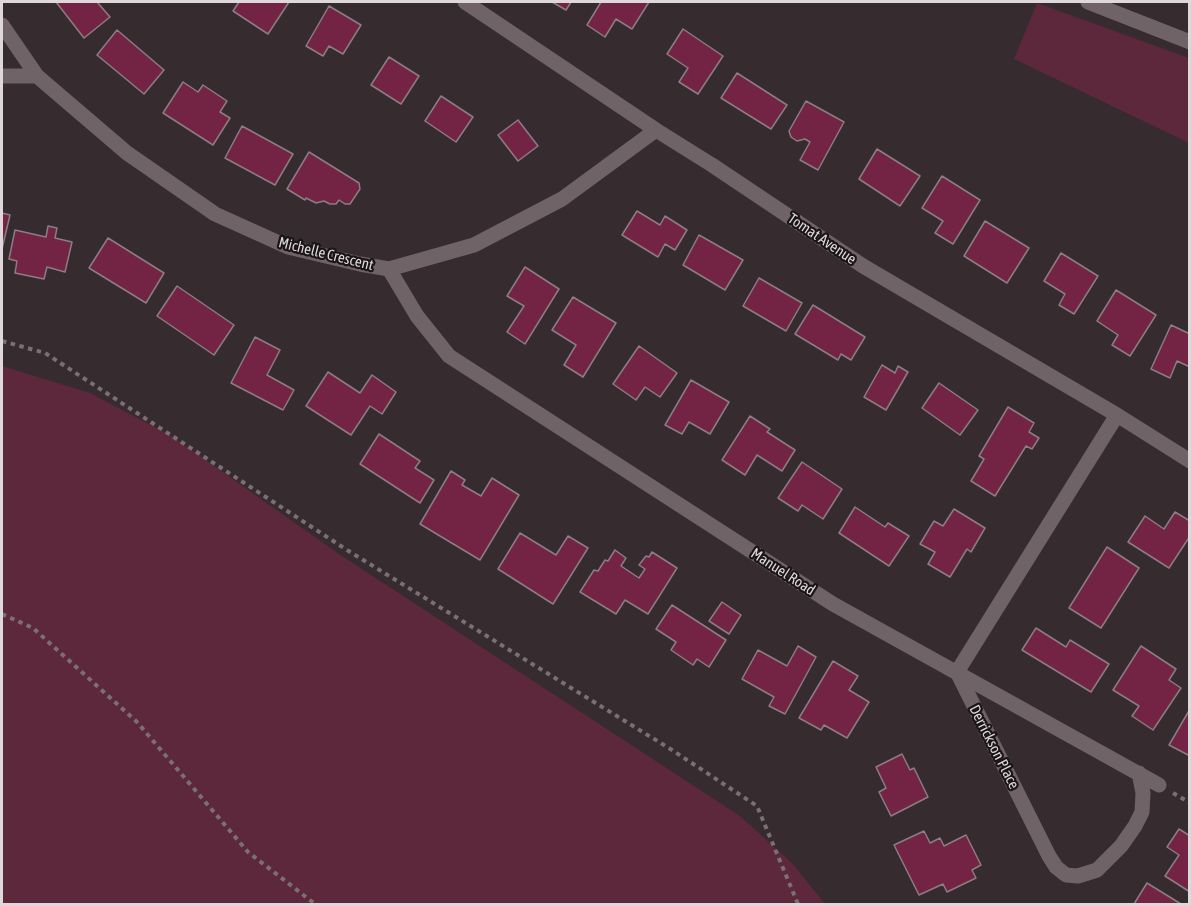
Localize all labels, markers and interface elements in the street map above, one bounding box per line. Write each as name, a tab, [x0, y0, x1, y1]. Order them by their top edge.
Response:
street label: Tomat Avenue	[784, 210, 860, 268]
street label: Michelle Crescent	[277, 234, 375, 274]
street label: Manuel Road	[747, 545, 819, 599]
street label: Derrickson Place	[965, 702, 1023, 792]

